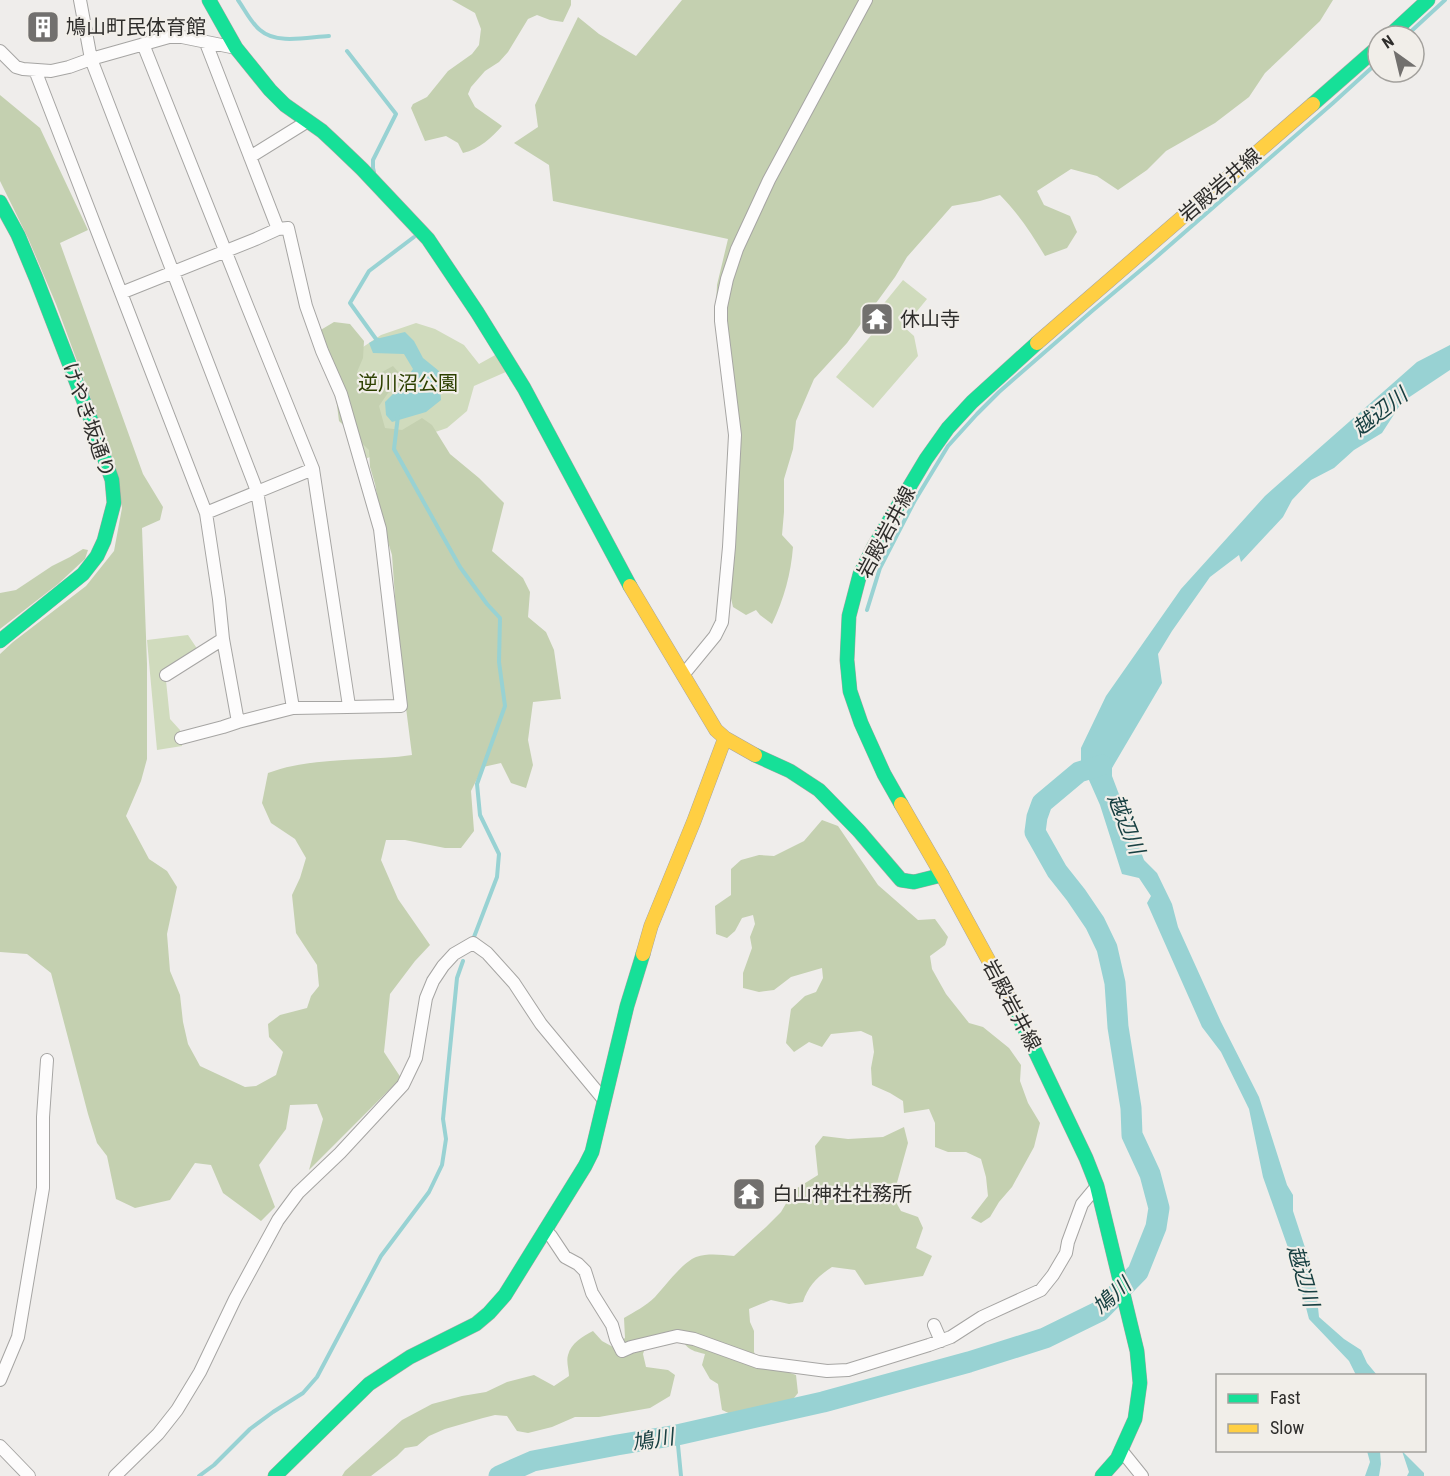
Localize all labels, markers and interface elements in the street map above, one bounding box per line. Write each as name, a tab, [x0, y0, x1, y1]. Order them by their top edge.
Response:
building icon: 鳩山町民体育館	[25, 9, 61, 45]
place label: 鳩山町民体育館	[66, 15, 206, 39]
north arrow	[1366, 24, 1426, 84]
text: N	[1379, 31, 1397, 53]
street label: 岩殿岩井線	[1174, 143, 1266, 227]
temple icon: 休山寺	[859, 301, 895, 337]
place label: 休山寺	[900, 307, 960, 331]
street label: けやき坂通り	[58, 359, 120, 481]
park label: 逆川沼公園	[358, 371, 458, 395]
water label: 越辺川	[1348, 382, 1414, 441]
street label: 岩殿岩井線	[852, 482, 920, 582]
water label: 越辺川	[1103, 790, 1150, 860]
street label: 岩殿岩井線	[978, 955, 1046, 1055]
temple icon: 白山神社社務所	[731, 1176, 767, 1212]
place label: 白山神社社務所	[772, 1182, 912, 1206]
water label: 越辺川	[1283, 1242, 1324, 1312]
water label: 鳩川	[1088, 1272, 1137, 1319]
legend	[1216, 1374, 1426, 1452]
text: Fast	[1270, 1387, 1301, 1408]
text: Slow	[1270, 1417, 1305, 1438]
water label: 鳩川	[630, 1424, 678, 1455]

